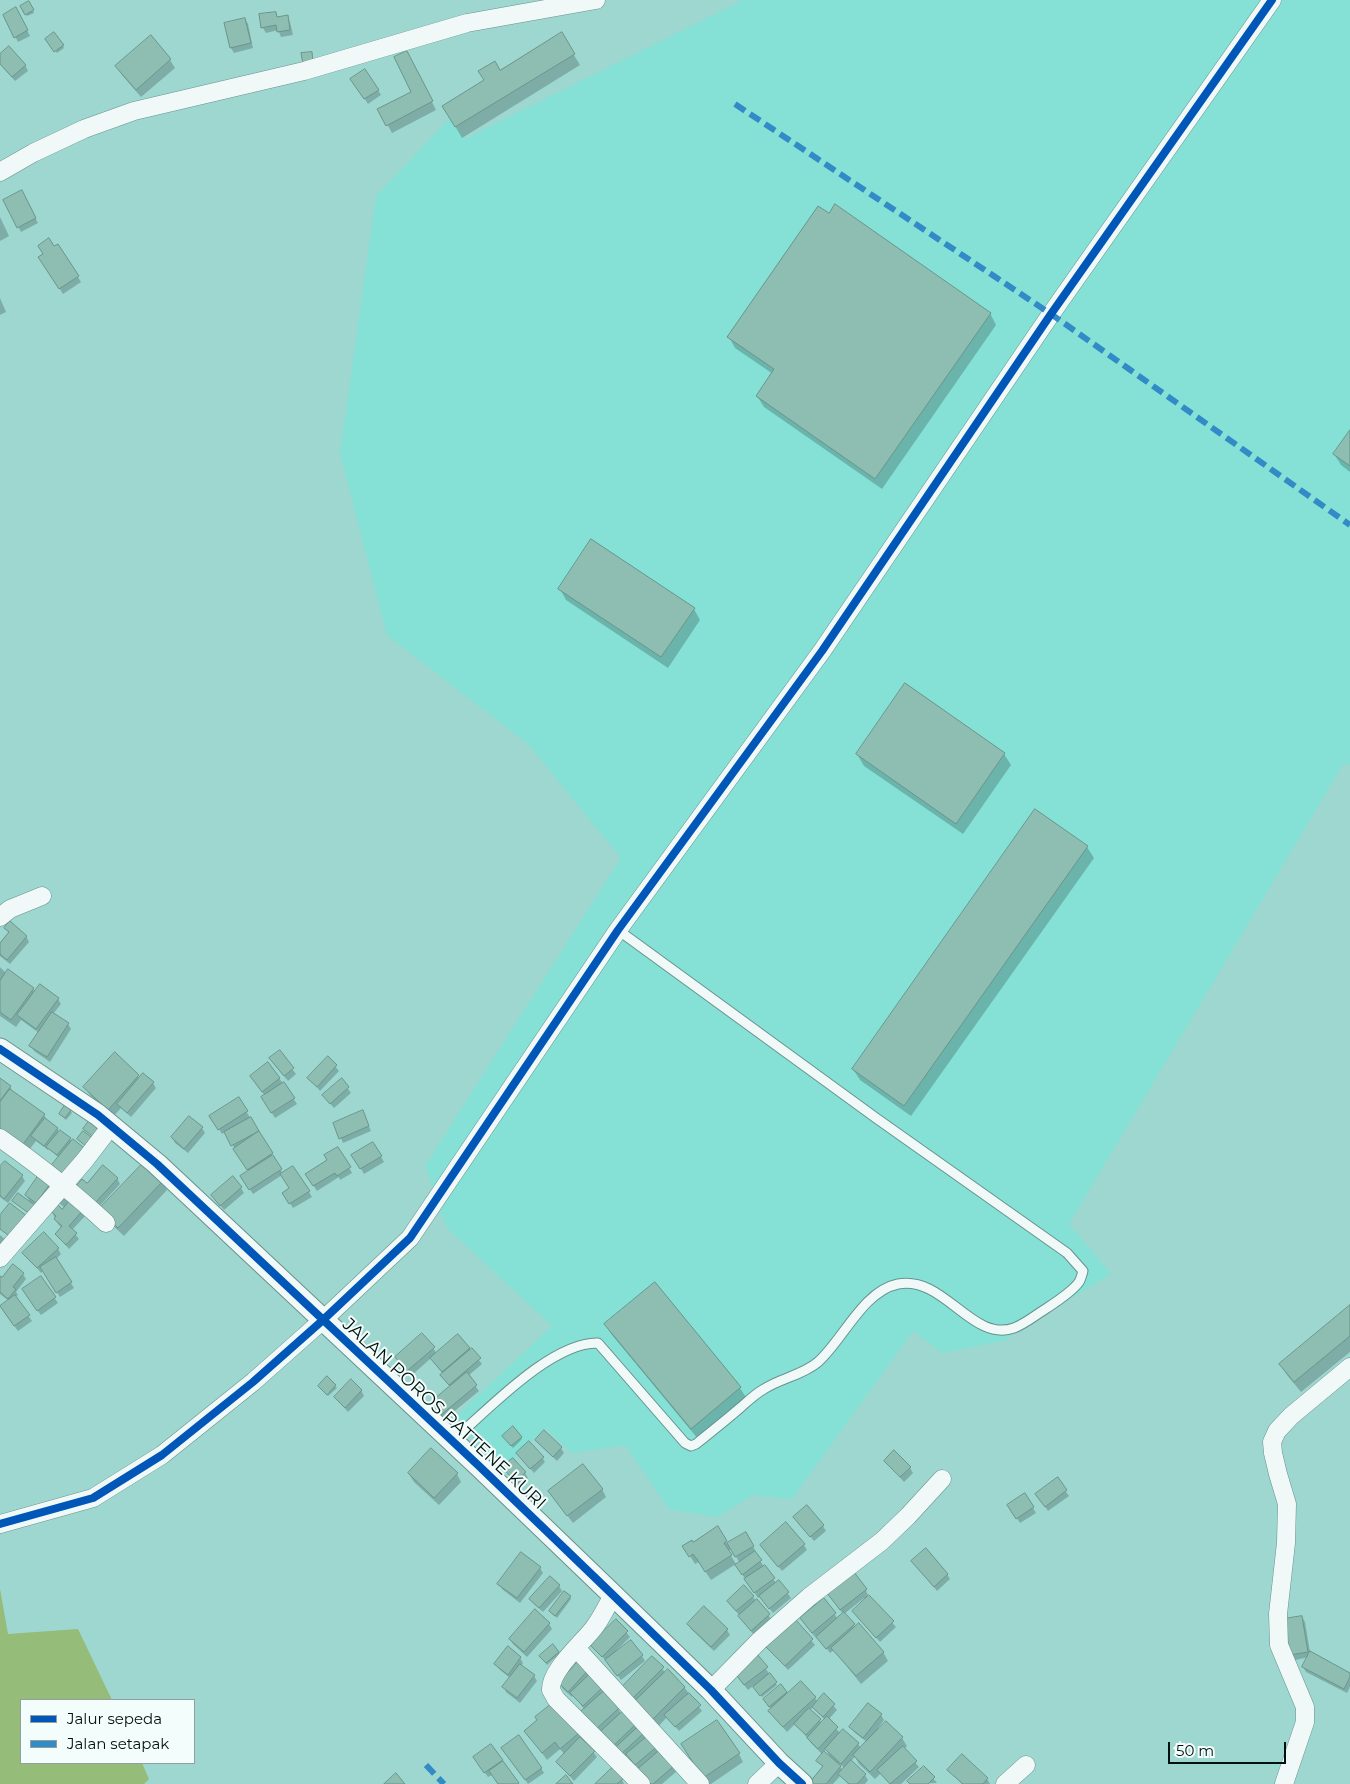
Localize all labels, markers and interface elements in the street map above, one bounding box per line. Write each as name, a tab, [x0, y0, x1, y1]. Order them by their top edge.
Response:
street label: JALAN POROS PATTENE KURI	[338, 1314, 550, 1514]
legend	[20, 1699, 195, 1764]
text: Jalur sepeda	[67, 1709, 162, 1728]
scale bar	[1170, 1732, 1288, 1764]
text: Jalan setapak	[67, 1734, 169, 1753]
text: 50 m	[1176, 1741, 1214, 1760]

